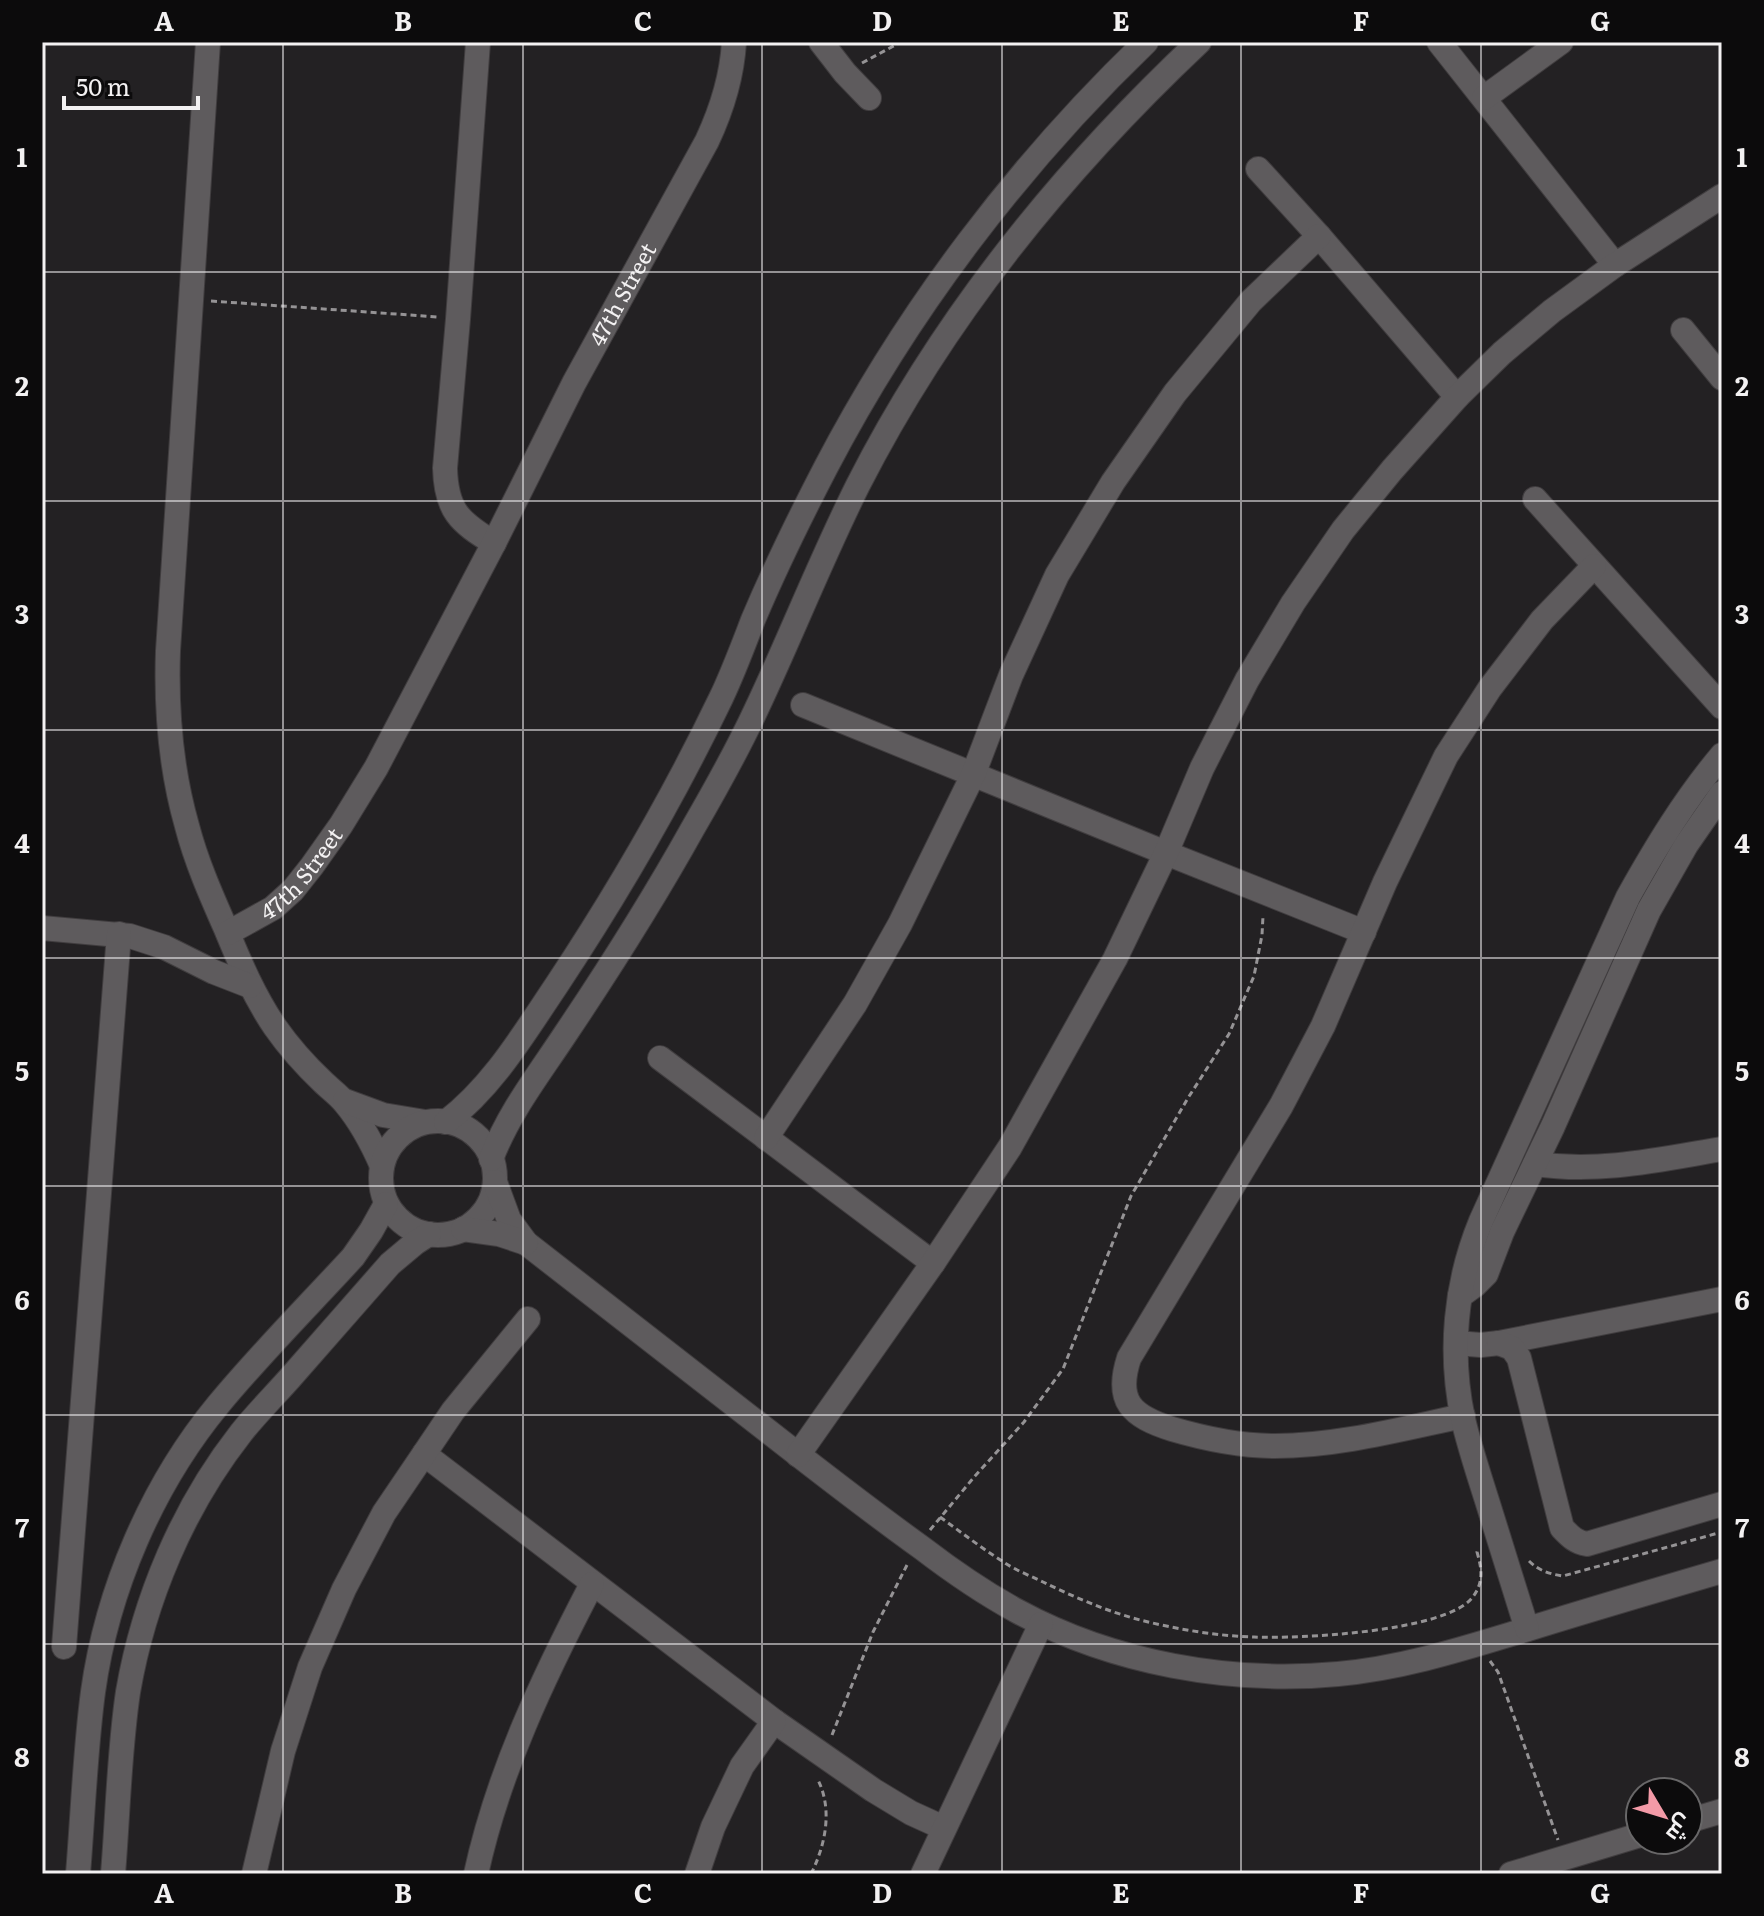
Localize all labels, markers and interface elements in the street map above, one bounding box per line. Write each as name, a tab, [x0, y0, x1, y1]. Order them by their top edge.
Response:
text: A	[154, 0, 174, 39]
text: B	[394, 0, 412, 39]
text: C	[634, 0, 652, 39]
text: D	[872, 0, 892, 39]
text: E	[1112, 0, 1130, 39]
text: F	[1353, 0, 1369, 39]
text: G	[1590, 0, 1610, 39]
scale bar	[64, 60, 198, 110]
text: 50 m	[76, 68, 130, 103]
text: 1	[17, 136, 28, 175]
text: 1	[1737, 136, 1748, 175]
street label: 47th Street	[580, 236, 663, 351]
text: 2	[15, 365, 29, 404]
text: 2	[1735, 365, 1749, 404]
text: 3	[15, 593, 29, 632]
text: 3	[1735, 593, 1749, 632]
street label: 47th Street	[254, 820, 350, 927]
text: 4	[14, 822, 30, 861]
text: 4	[1734, 822, 1750, 861]
text: 5	[15, 1050, 29, 1089]
text: 5	[1735, 1050, 1749, 1089]
text: 6	[14, 1279, 30, 1318]
text: 6	[1734, 1279, 1750, 1318]
text: 7	[15, 1507, 29, 1546]
text: 7	[1735, 1507, 1749, 1546]
text: 8	[14, 1736, 30, 1775]
text: 8	[1734, 1736, 1750, 1775]
north arrow	[1624, 1776, 1704, 1856]
text: ش	[1659, 1808, 1703, 1851]
text: A	[154, 1872, 174, 1911]
text: B	[394, 1872, 412, 1911]
text: C	[634, 1872, 652, 1911]
text: D	[872, 1872, 892, 1911]
text: E	[1112, 1872, 1130, 1911]
text: F	[1353, 1872, 1369, 1911]
text: G	[1590, 1872, 1610, 1911]

